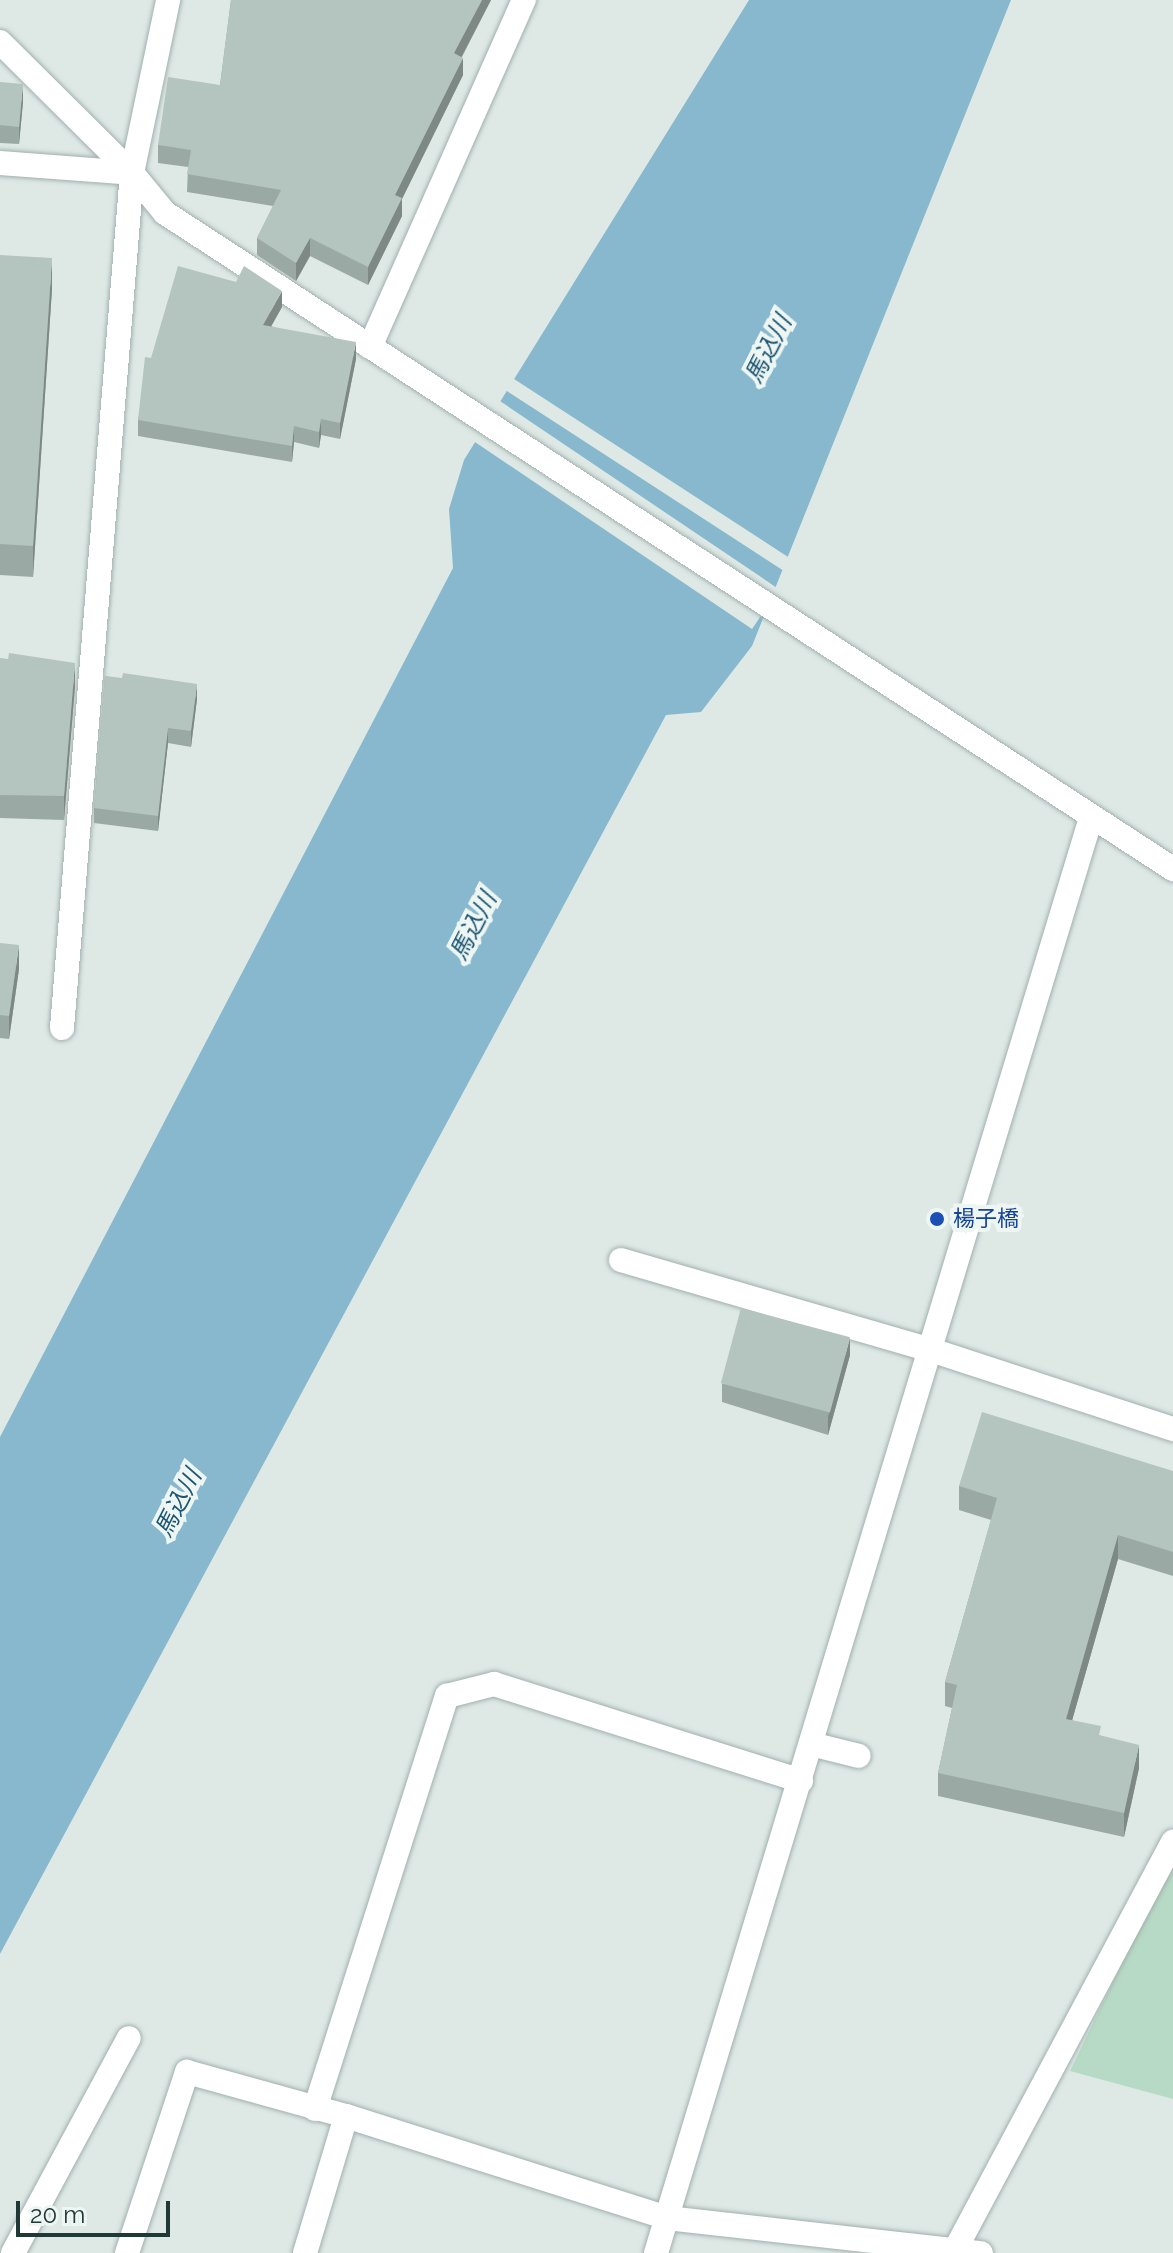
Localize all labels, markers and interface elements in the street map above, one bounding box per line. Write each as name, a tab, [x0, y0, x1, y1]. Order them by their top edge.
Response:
water label: 馬込川	[739, 310, 797, 388]
water label: 馬込川	[444, 887, 502, 965]
place label: 楊子橋	[953, 1206, 1019, 1232]
marker: 楊子橋	[928, 1210, 946, 1228]
water label: 馬込川	[149, 1464, 207, 1542]
scale bar	[20, 2185, 174, 2235]
text: 20 m	[30, 2200, 85, 2229]

